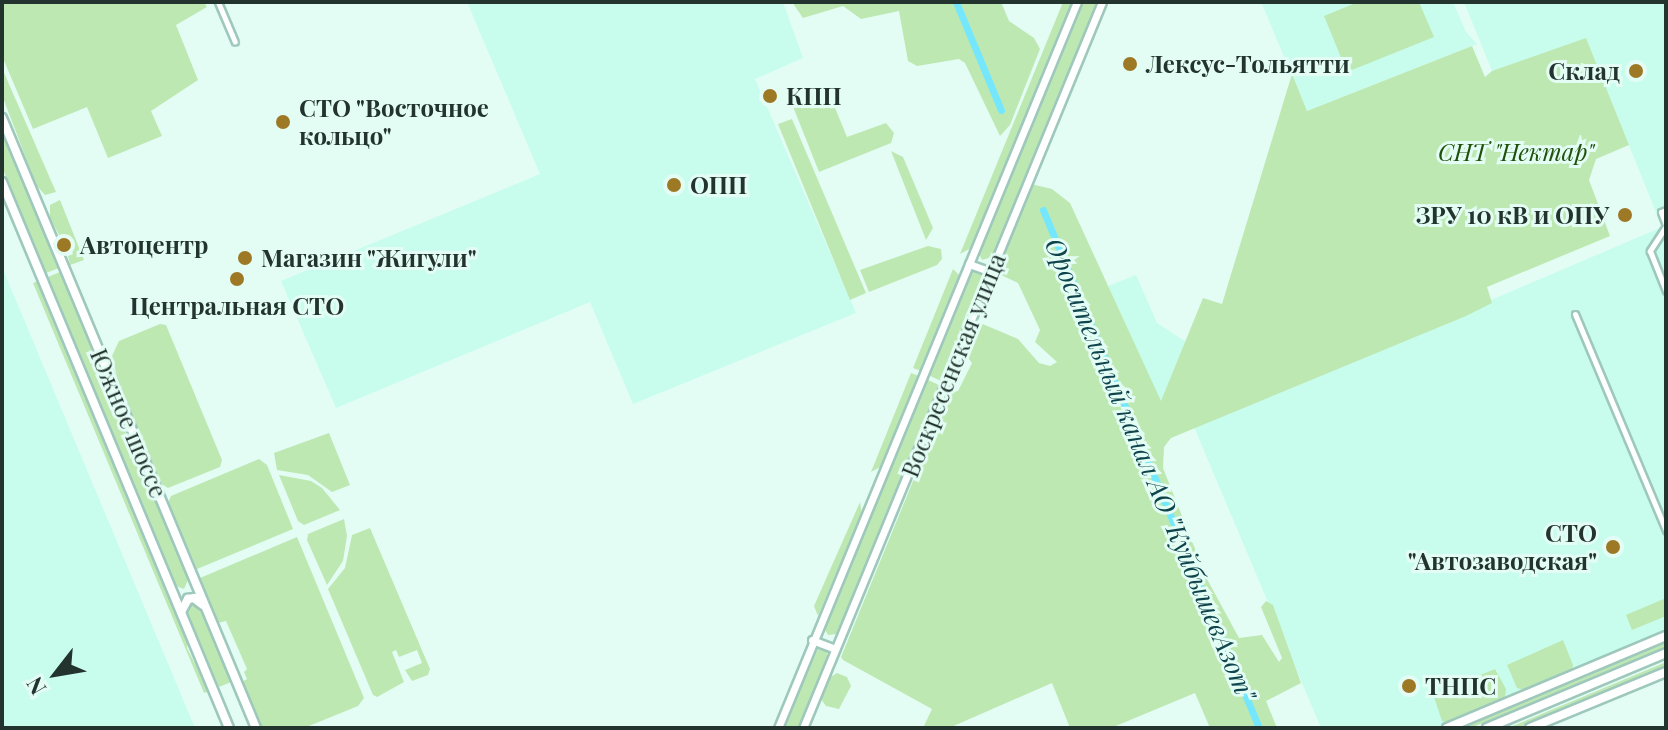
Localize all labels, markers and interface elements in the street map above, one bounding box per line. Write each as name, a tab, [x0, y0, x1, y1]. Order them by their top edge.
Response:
place label: Лексус-Тольятти	[1146, 50, 1350, 78]
marker: Лексус-Тольятти	[1121, 55, 1139, 73]
place label: Склад	[1548, 57, 1620, 85]
marker: Склад	[1627, 62, 1645, 80]
place label: КПП	[786, 82, 842, 110]
marker: КПП	[761, 87, 779, 105]
place label: СТО "Восточное кольцо"	[299, 94, 489, 150]
marker: СТО "Восточное кольцо"	[274, 113, 292, 131]
park label: СНТ "Нектар"	[1438, 138, 1594, 166]
place label: ОПП	[690, 171, 747, 199]
marker: ОПП	[665, 176, 683, 194]
place label: ЗРУ 10 кВ и ОПУ	[1416, 201, 1609, 229]
marker: ЗРУ 10 кВ и ОПУ	[1616, 206, 1634, 224]
place label: Автоцентр	[80, 231, 208, 259]
water label: Оросительный канал АО "КуйбышевАзот"	[1039, 233, 1263, 705]
marker: Автоцентр	[55, 236, 73, 254]
place label: Магазин "Жигули"	[261, 244, 477, 272]
marker: Магазин "Жигули"	[236, 249, 254, 267]
street label: Воскресенская улица	[895, 249, 1011, 481]
marker: Центральная СТО	[228, 270, 246, 288]
place label: Центральная СТО	[130, 292, 344, 320]
street label: Южное шоссе	[85, 344, 173, 502]
place label: СТО "Автозаводская"	[1408, 519, 1597, 575]
marker: СТО "Автозаводская"	[1604, 538, 1622, 556]
north arrow	[16, 634, 96, 714]
text: N	[18, 672, 52, 701]
place label: ТНПС	[1425, 672, 1496, 700]
marker: ТНПС	[1400, 677, 1418, 695]

